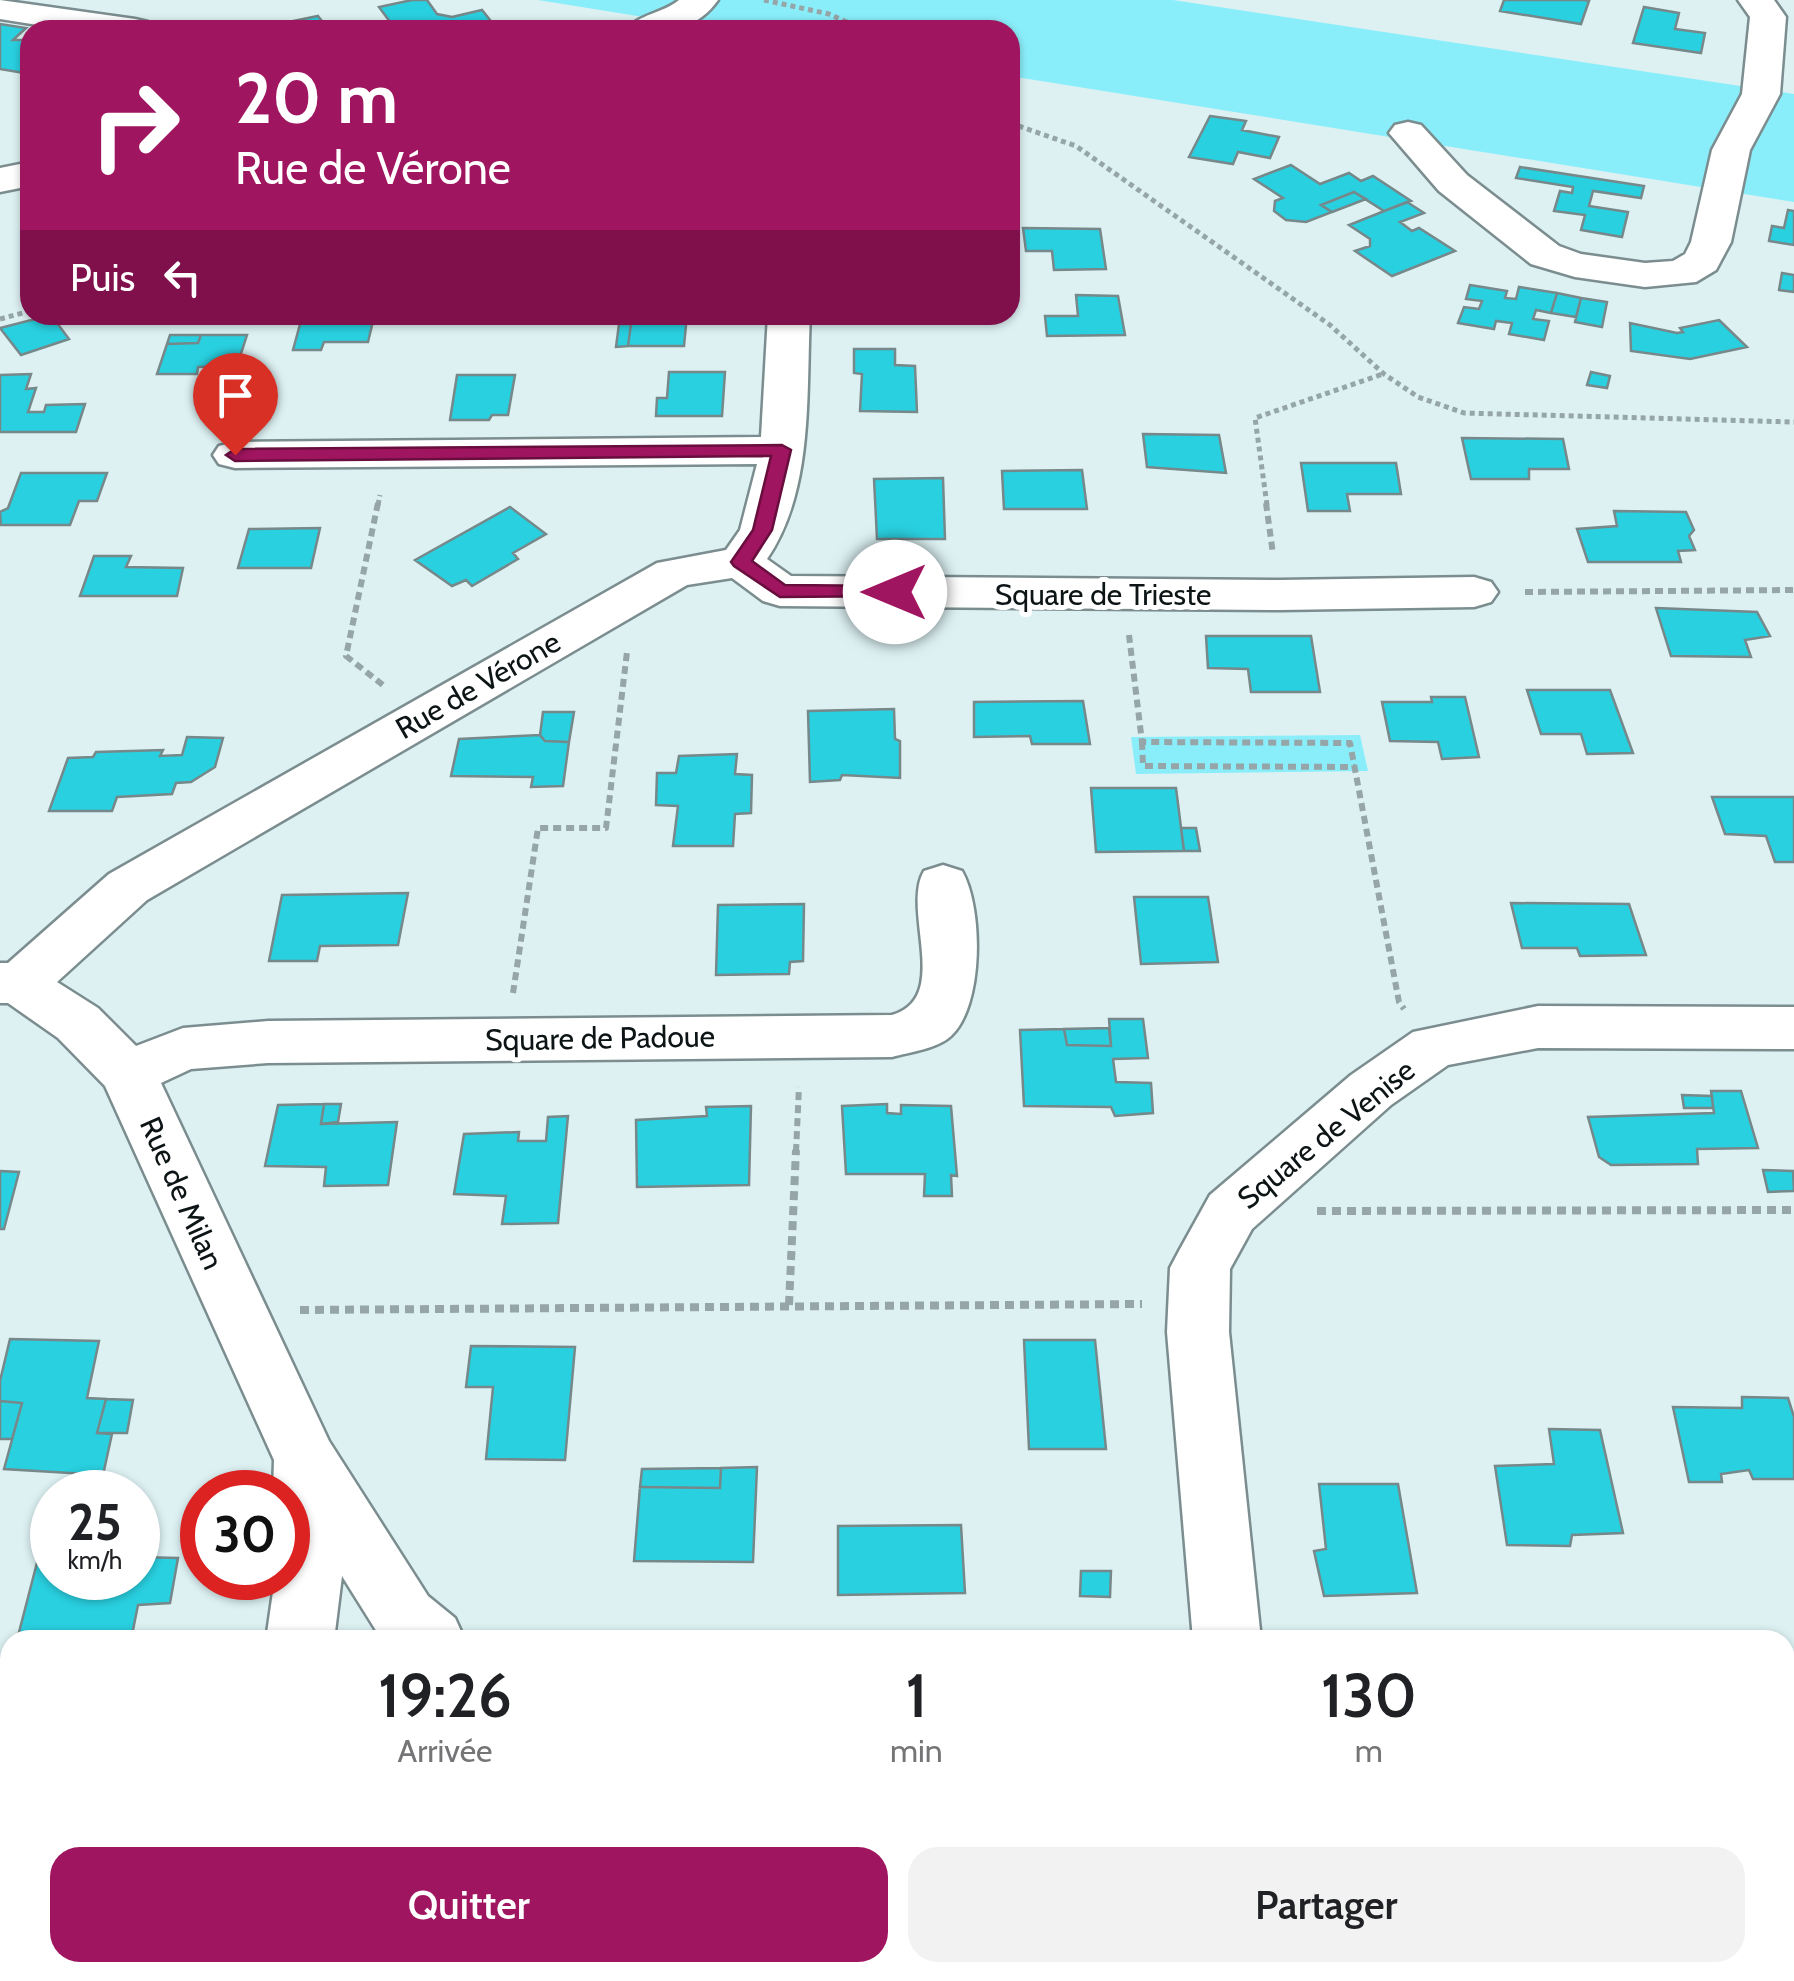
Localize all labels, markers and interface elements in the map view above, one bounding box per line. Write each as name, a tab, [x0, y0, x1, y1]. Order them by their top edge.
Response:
text: 20 m	[235, 55, 398, 141]
icon: right	[70, 60, 200, 190]
text: Rue de Vérone	[235, 141, 511, 195]
icon: left	[155, 250, 210, 305]
text: Puis	[70, 254, 135, 301]
pin	[193, 353, 278, 456]
icon: arrive	[208, 368, 263, 423]
position arrow	[843, 540, 947, 644]
street label: Square de Trieste	[995, 576, 1211, 613]
street label: Rue de Vérone	[389, 623, 567, 747]
street label: Square de Padoue	[485, 1017, 715, 1059]
street label: Square de Venise	[1230, 1051, 1422, 1217]
street label: Rue de Milan	[132, 1111, 232, 1275]
speed limit sign: 30	[180, 1470, 310, 1600]
text: 25	[68, 1492, 122, 1553]
text: km/h	[68, 1545, 122, 1575]
text: 19:26	[378, 1659, 512, 1732]
text: 1	[906, 1659, 927, 1732]
text: 130	[1321, 1659, 1417, 1732]
text: Arrivée	[398, 1731, 492, 1770]
text: min	[890, 1731, 943, 1770]
text: m	[1355, 1731, 1383, 1770]
button: Quitter	[50, 1847, 888, 1962]
button: Partager	[908, 1847, 1745, 1962]

